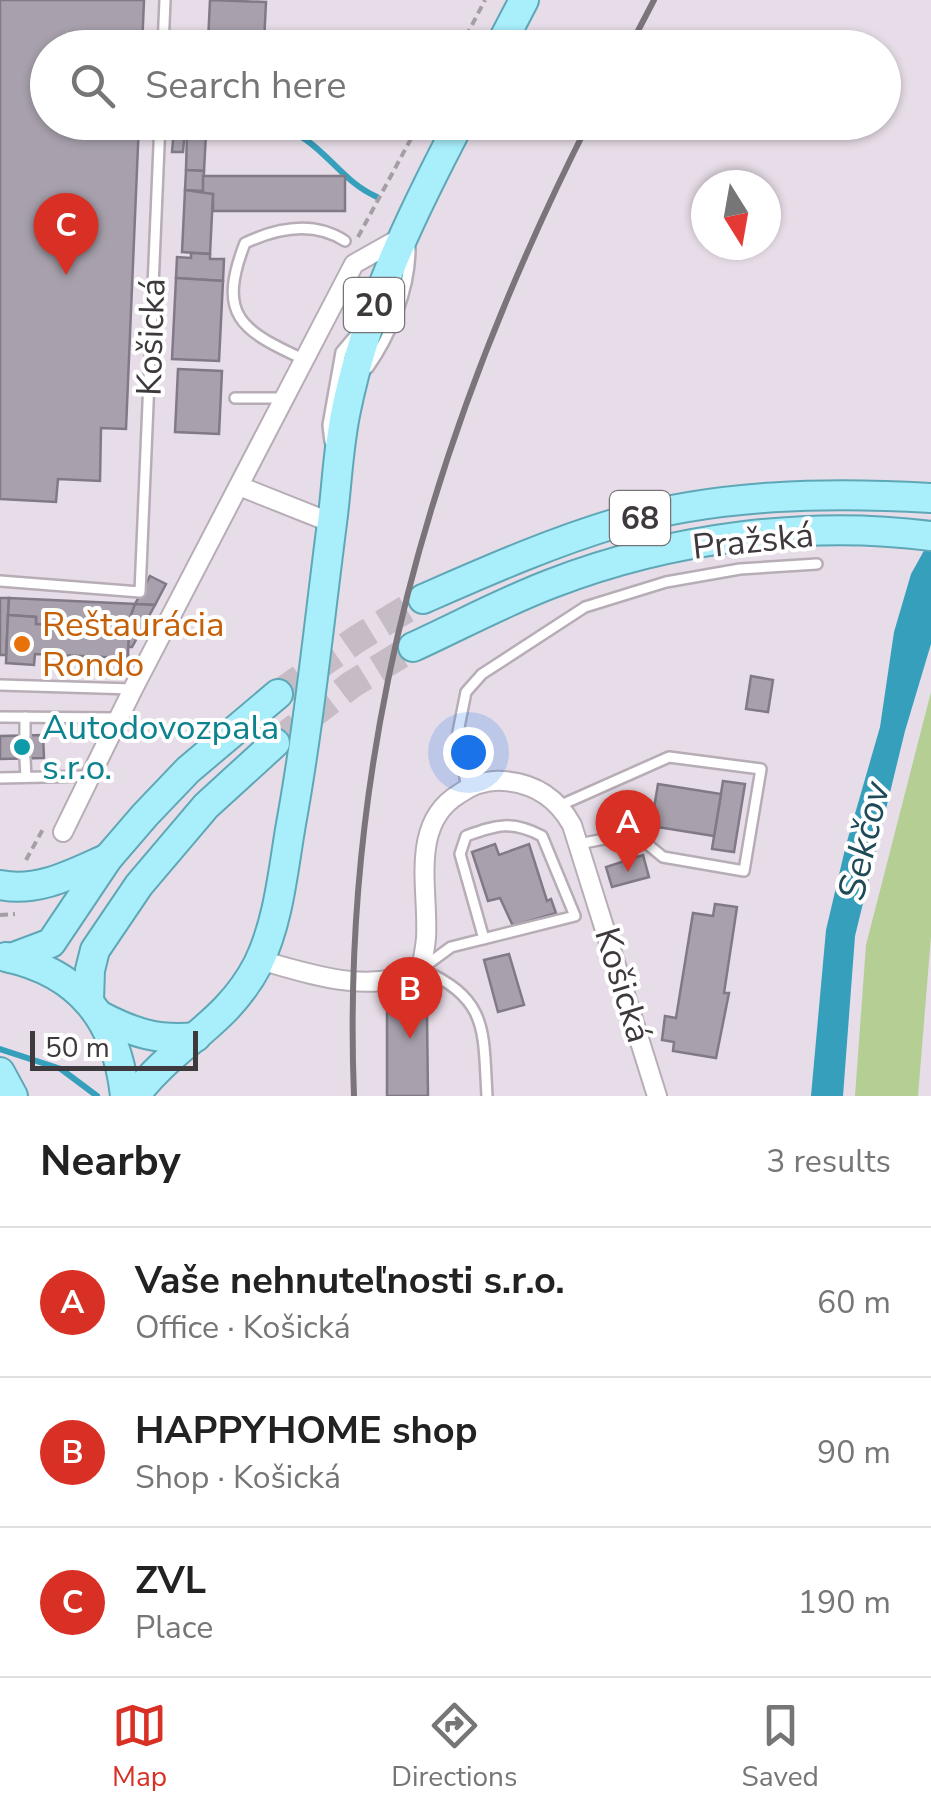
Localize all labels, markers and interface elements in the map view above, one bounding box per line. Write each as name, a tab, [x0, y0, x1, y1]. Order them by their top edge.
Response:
search box	[30, 30, 901, 140]
icon: search	[65, 58, 120, 113]
text: Search here	[145, 60, 346, 111]
north arrow	[691, 170, 781, 260]
pin: C	[34, 192, 98, 275]
street label: Košická	[125, 277, 177, 397]
road number: 20	[344, 278, 404, 332]
road number: 68	[610, 491, 670, 545]
street label: Pražská	[690, 511, 816, 571]
place label: Reštaurácia Rondo	[42, 601, 225, 688]
marker: Reštaurácia Rondo	[11, 633, 33, 655]
place label: Autodovozpala s.r.o.	[42, 704, 279, 791]
your location	[443, 727, 494, 778]
marker: Autodovozpala s.r.o.	[11, 736, 33, 758]
water label: Sekčov	[826, 776, 903, 905]
pin: A	[596, 790, 660, 872]
street label: Košická	[583, 922, 663, 1048]
pin: B	[378, 956, 442, 1039]
scale bar	[30, 1026, 198, 1070]
text: 50 m	[45, 1029, 110, 1067]
text: Nearby	[40, 1133, 181, 1190]
text: 3 results	[766, 1140, 891, 1183]
text: Vaše nehnuteľnosti s.r.o.	[135, 1255, 565, 1306]
text: A	[61, 1281, 84, 1324]
text: 60 m	[817, 1281, 891, 1324]
text: Office · Košická	[135, 1306, 351, 1349]
text: HAPPYHOME shop	[135, 1405, 478, 1456]
text: B	[61, 1431, 84, 1474]
text: 90 m	[817, 1431, 891, 1474]
text: Shop · Košická	[135, 1456, 341, 1499]
text: ZVL	[135, 1555, 206, 1606]
text: C	[62, 1581, 83, 1624]
text: 190 m	[798, 1581, 891, 1624]
text: Place	[135, 1606, 213, 1649]
tab: Map	[112, 1698, 167, 1796]
tab: Directions	[391, 1698, 517, 1796]
tab: Saved	[742, 1698, 819, 1796]

